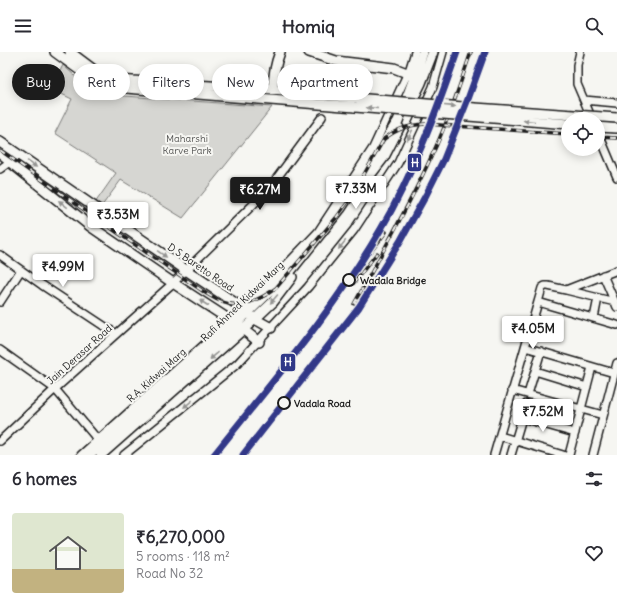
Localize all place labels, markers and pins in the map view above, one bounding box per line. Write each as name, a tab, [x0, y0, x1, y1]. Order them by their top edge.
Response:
pin: ₹7.33M	[323, 176, 389, 210]
pin: ₹6.27M	[227, 177, 293, 211]
pin: ₹3.53M	[85, 202, 151, 236]
pin: ₹4.99M	[30, 254, 96, 288]
marker: Wadala Bridge	[342, 273, 356, 287]
place label: Wadala Bridge	[360, 274, 427, 287]
pin: ₹4.05M	[500, 316, 566, 350]
marker: Vadala Road	[277, 396, 291, 410]
place label: Vadala Road	[294, 397, 351, 410]
pin: ₹7.52M	[510, 399, 576, 433]

